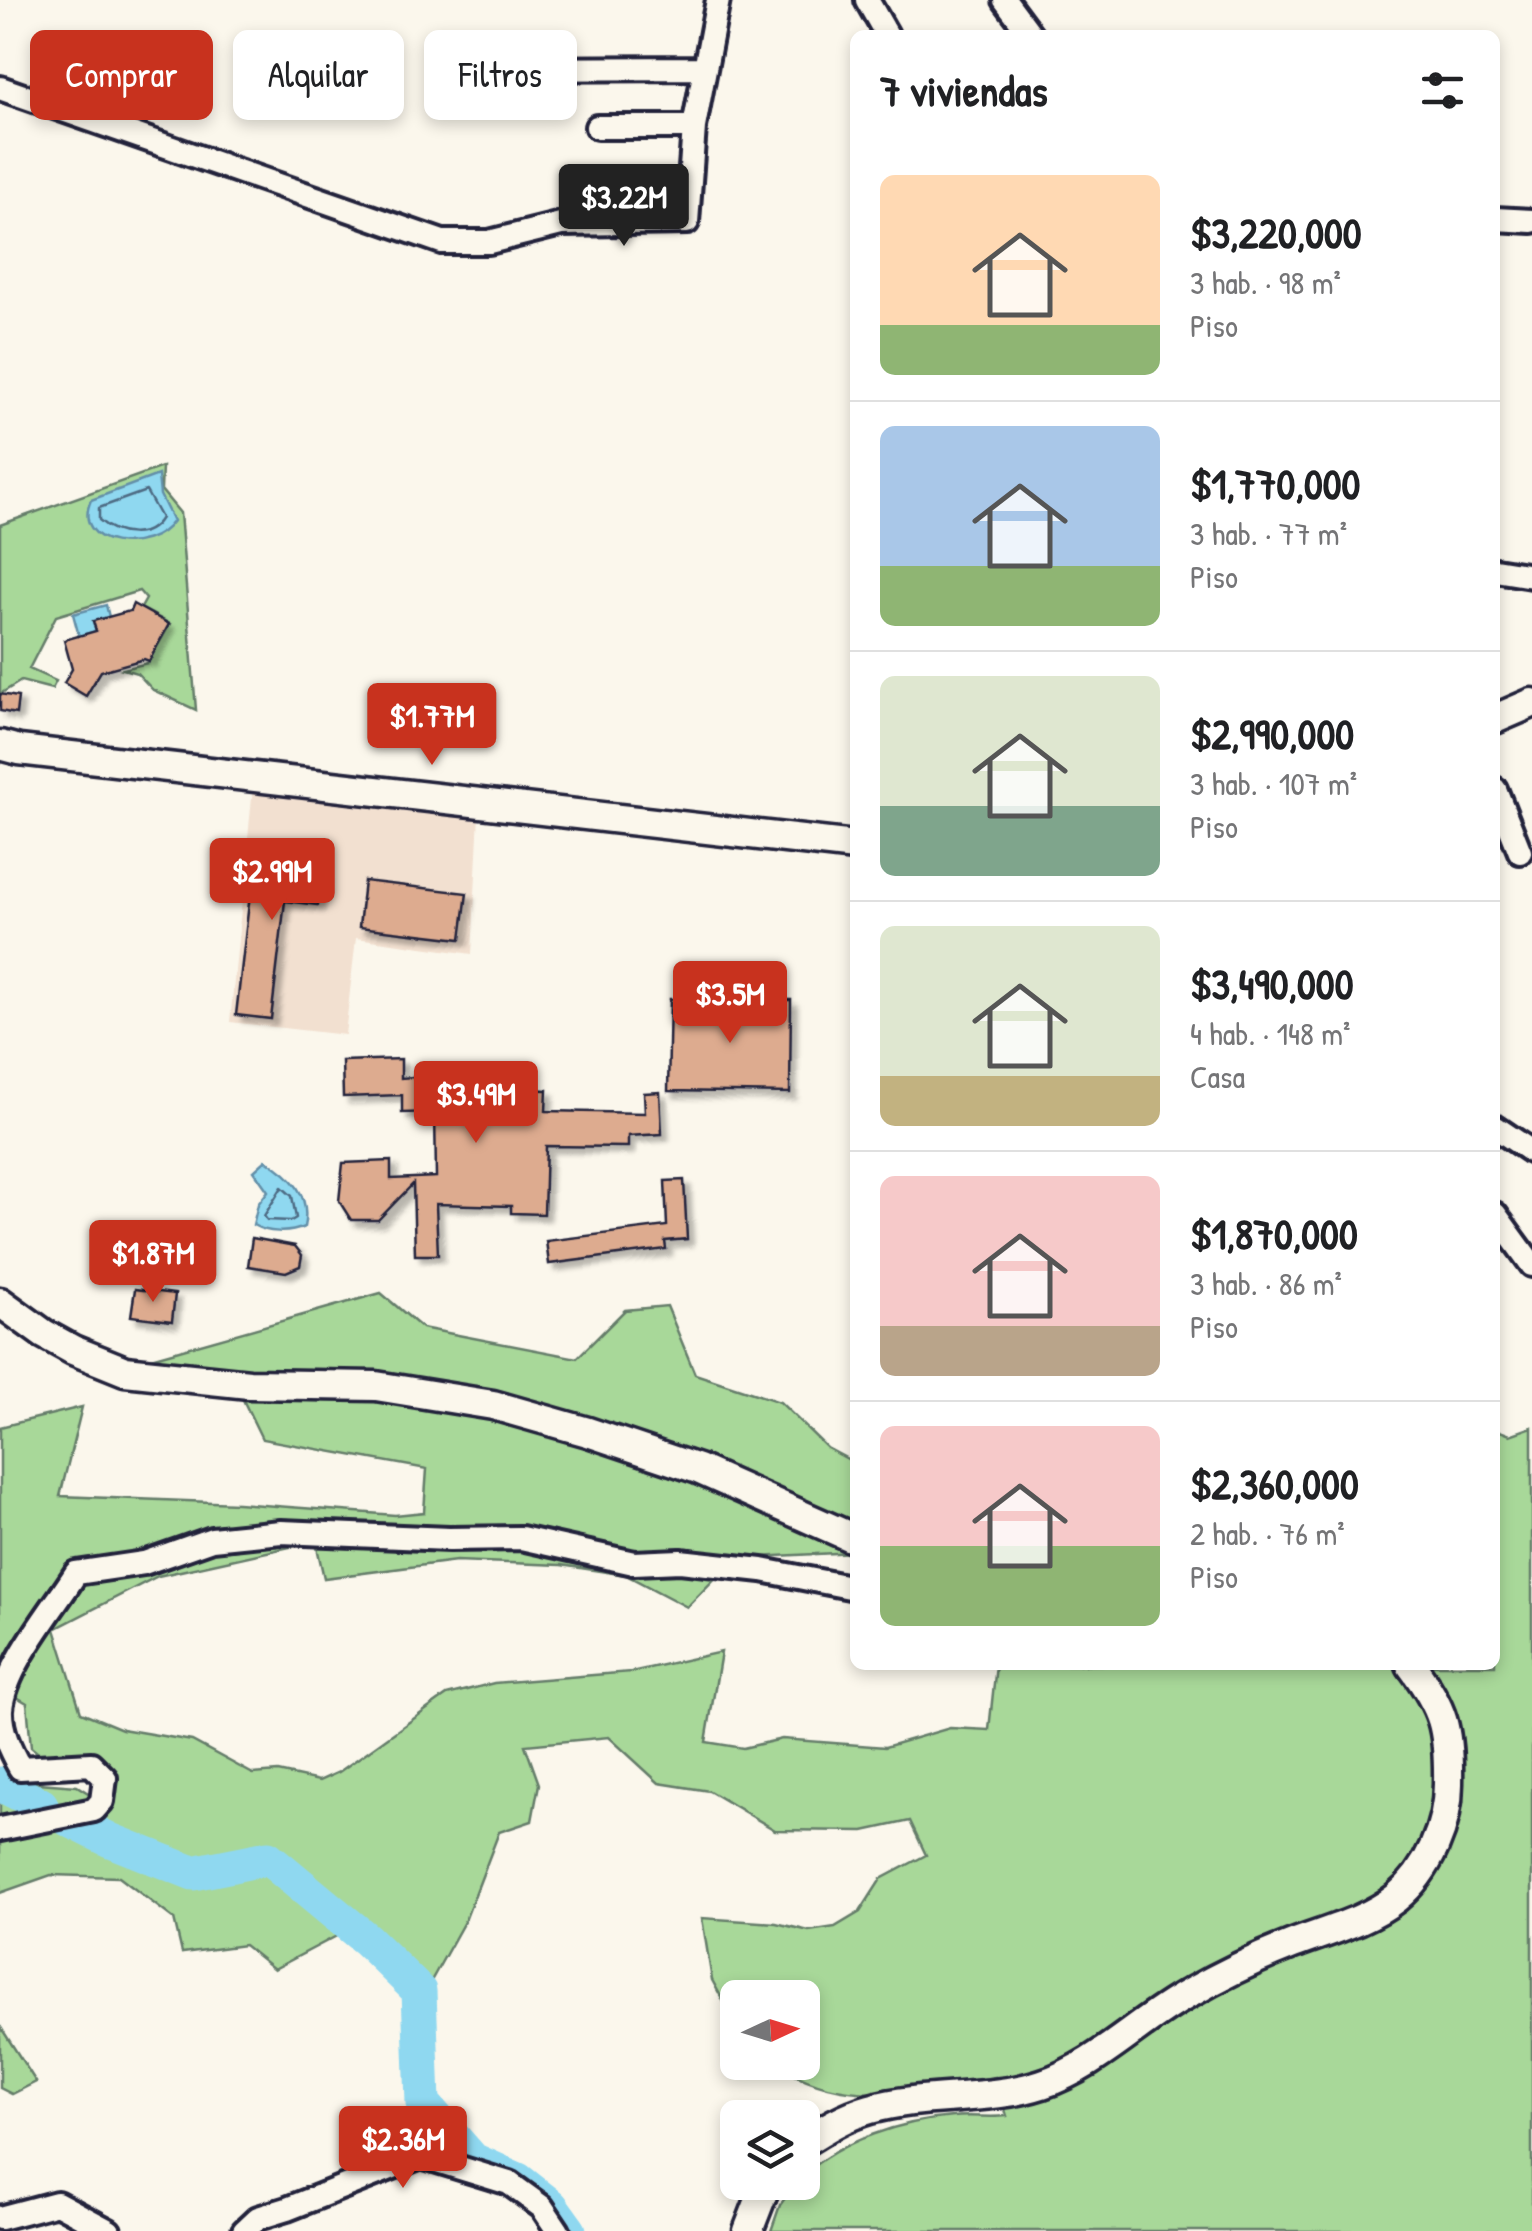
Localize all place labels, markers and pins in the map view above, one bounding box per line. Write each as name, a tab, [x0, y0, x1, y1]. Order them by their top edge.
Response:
pin: $3.22M	[543, 164, 705, 249]
pin: $1.77M	[351, 683, 513, 768]
pin: $2.99M	[191, 838, 353, 923]
pin: $3.5M	[660, 961, 800, 1046]
pin: $3.49M	[395, 1061, 557, 1146]
pin: $1.87M	[72, 1220, 234, 1305]
pin: $2.36M	[322, 2106, 484, 2191]

